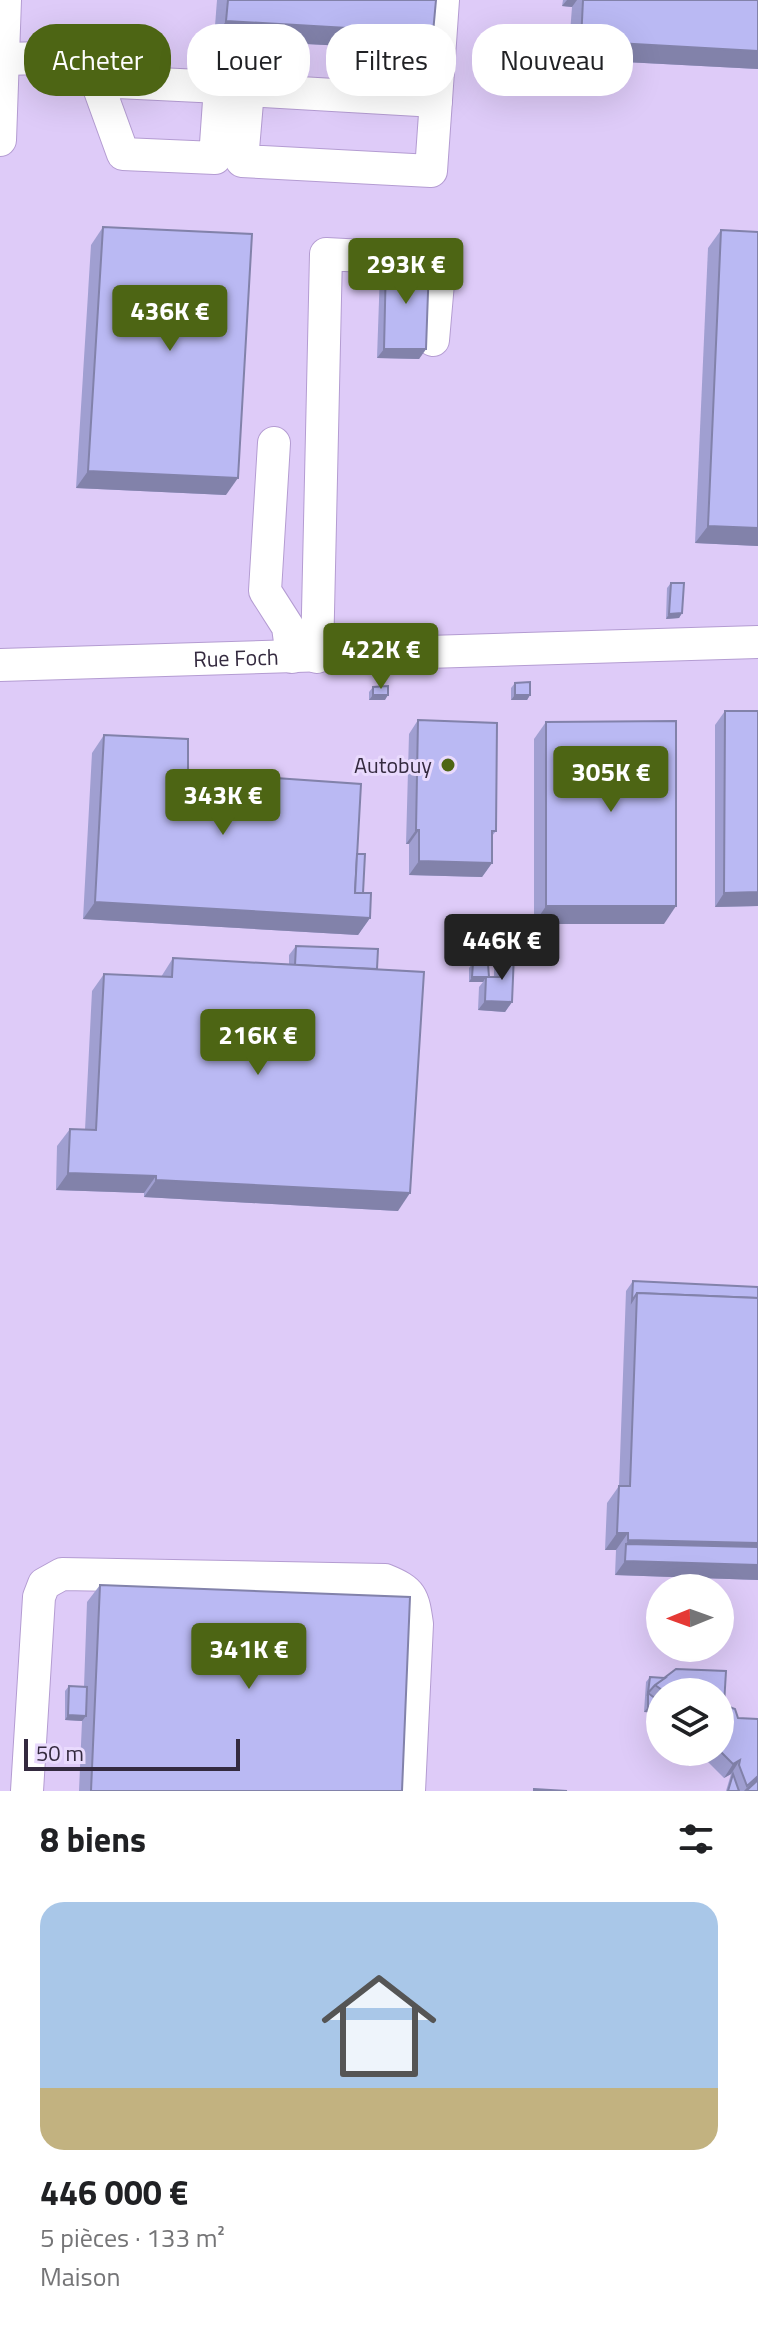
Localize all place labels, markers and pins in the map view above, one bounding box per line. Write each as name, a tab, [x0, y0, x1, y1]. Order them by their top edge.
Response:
pin: 293K €	[341, 238, 471, 306]
pin: 436K €	[105, 285, 235, 353]
pin: 422K €	[316, 623, 446, 691]
pin: 305K €	[546, 746, 676, 814]
place label: Autobuy	[354, 748, 432, 782]
marker: Autobuy	[439, 756, 457, 774]
pin: 343K €	[158, 769, 288, 837]
pin: 446K €	[437, 914, 567, 982]
pin: 216K €	[193, 1009, 323, 1077]
pin: 341K €	[184, 1623, 314, 1691]

